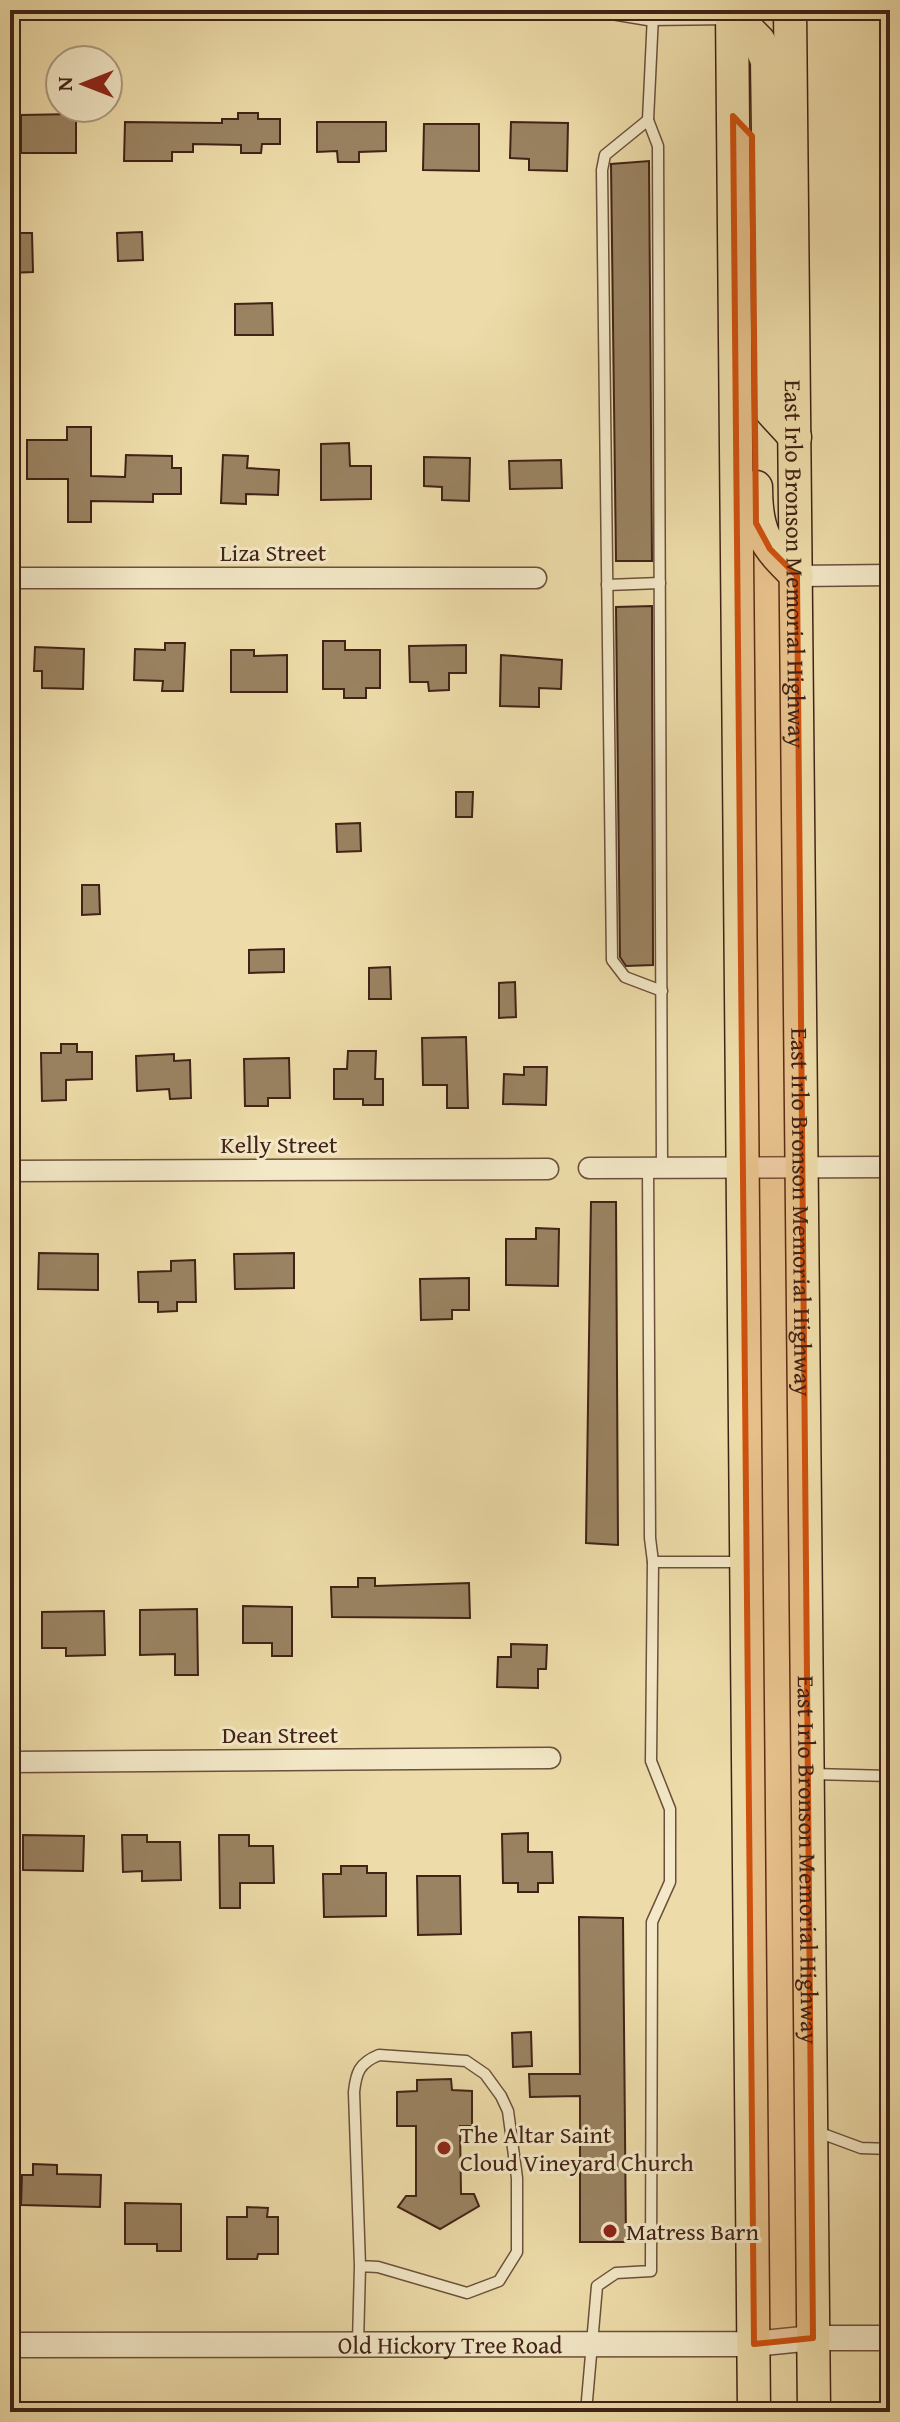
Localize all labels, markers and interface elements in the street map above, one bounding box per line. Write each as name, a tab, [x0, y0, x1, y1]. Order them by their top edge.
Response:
north arrow	[44, 44, 124, 124]
text: N	[48, 76, 80, 91]
street label: East Irlo Bronson Memorial Highway	[776, 379, 815, 749]
street label: Liza Street	[220, 535, 327, 570]
street label: East Irlo Bronson Memorial Highway	[783, 1027, 821, 1397]
street label: Kelly Street	[221, 1127, 338, 1162]
street label: East Irlo Bronson Memorial Highway	[789, 1675, 828, 2045]
street label: Dean Street	[222, 1717, 339, 1752]
place label: The Altar Saint Cloud Vineyard Church	[460, 2117, 694, 2180]
marker: The Altar Saint Cloud Vineyard Church	[435, 2139, 453, 2157]
place label: Matress Barn	[626, 2214, 759, 2249]
marker: Matress Barn	[601, 2222, 619, 2240]
street label: Old Hickory Tree Road	[338, 2327, 562, 2362]

